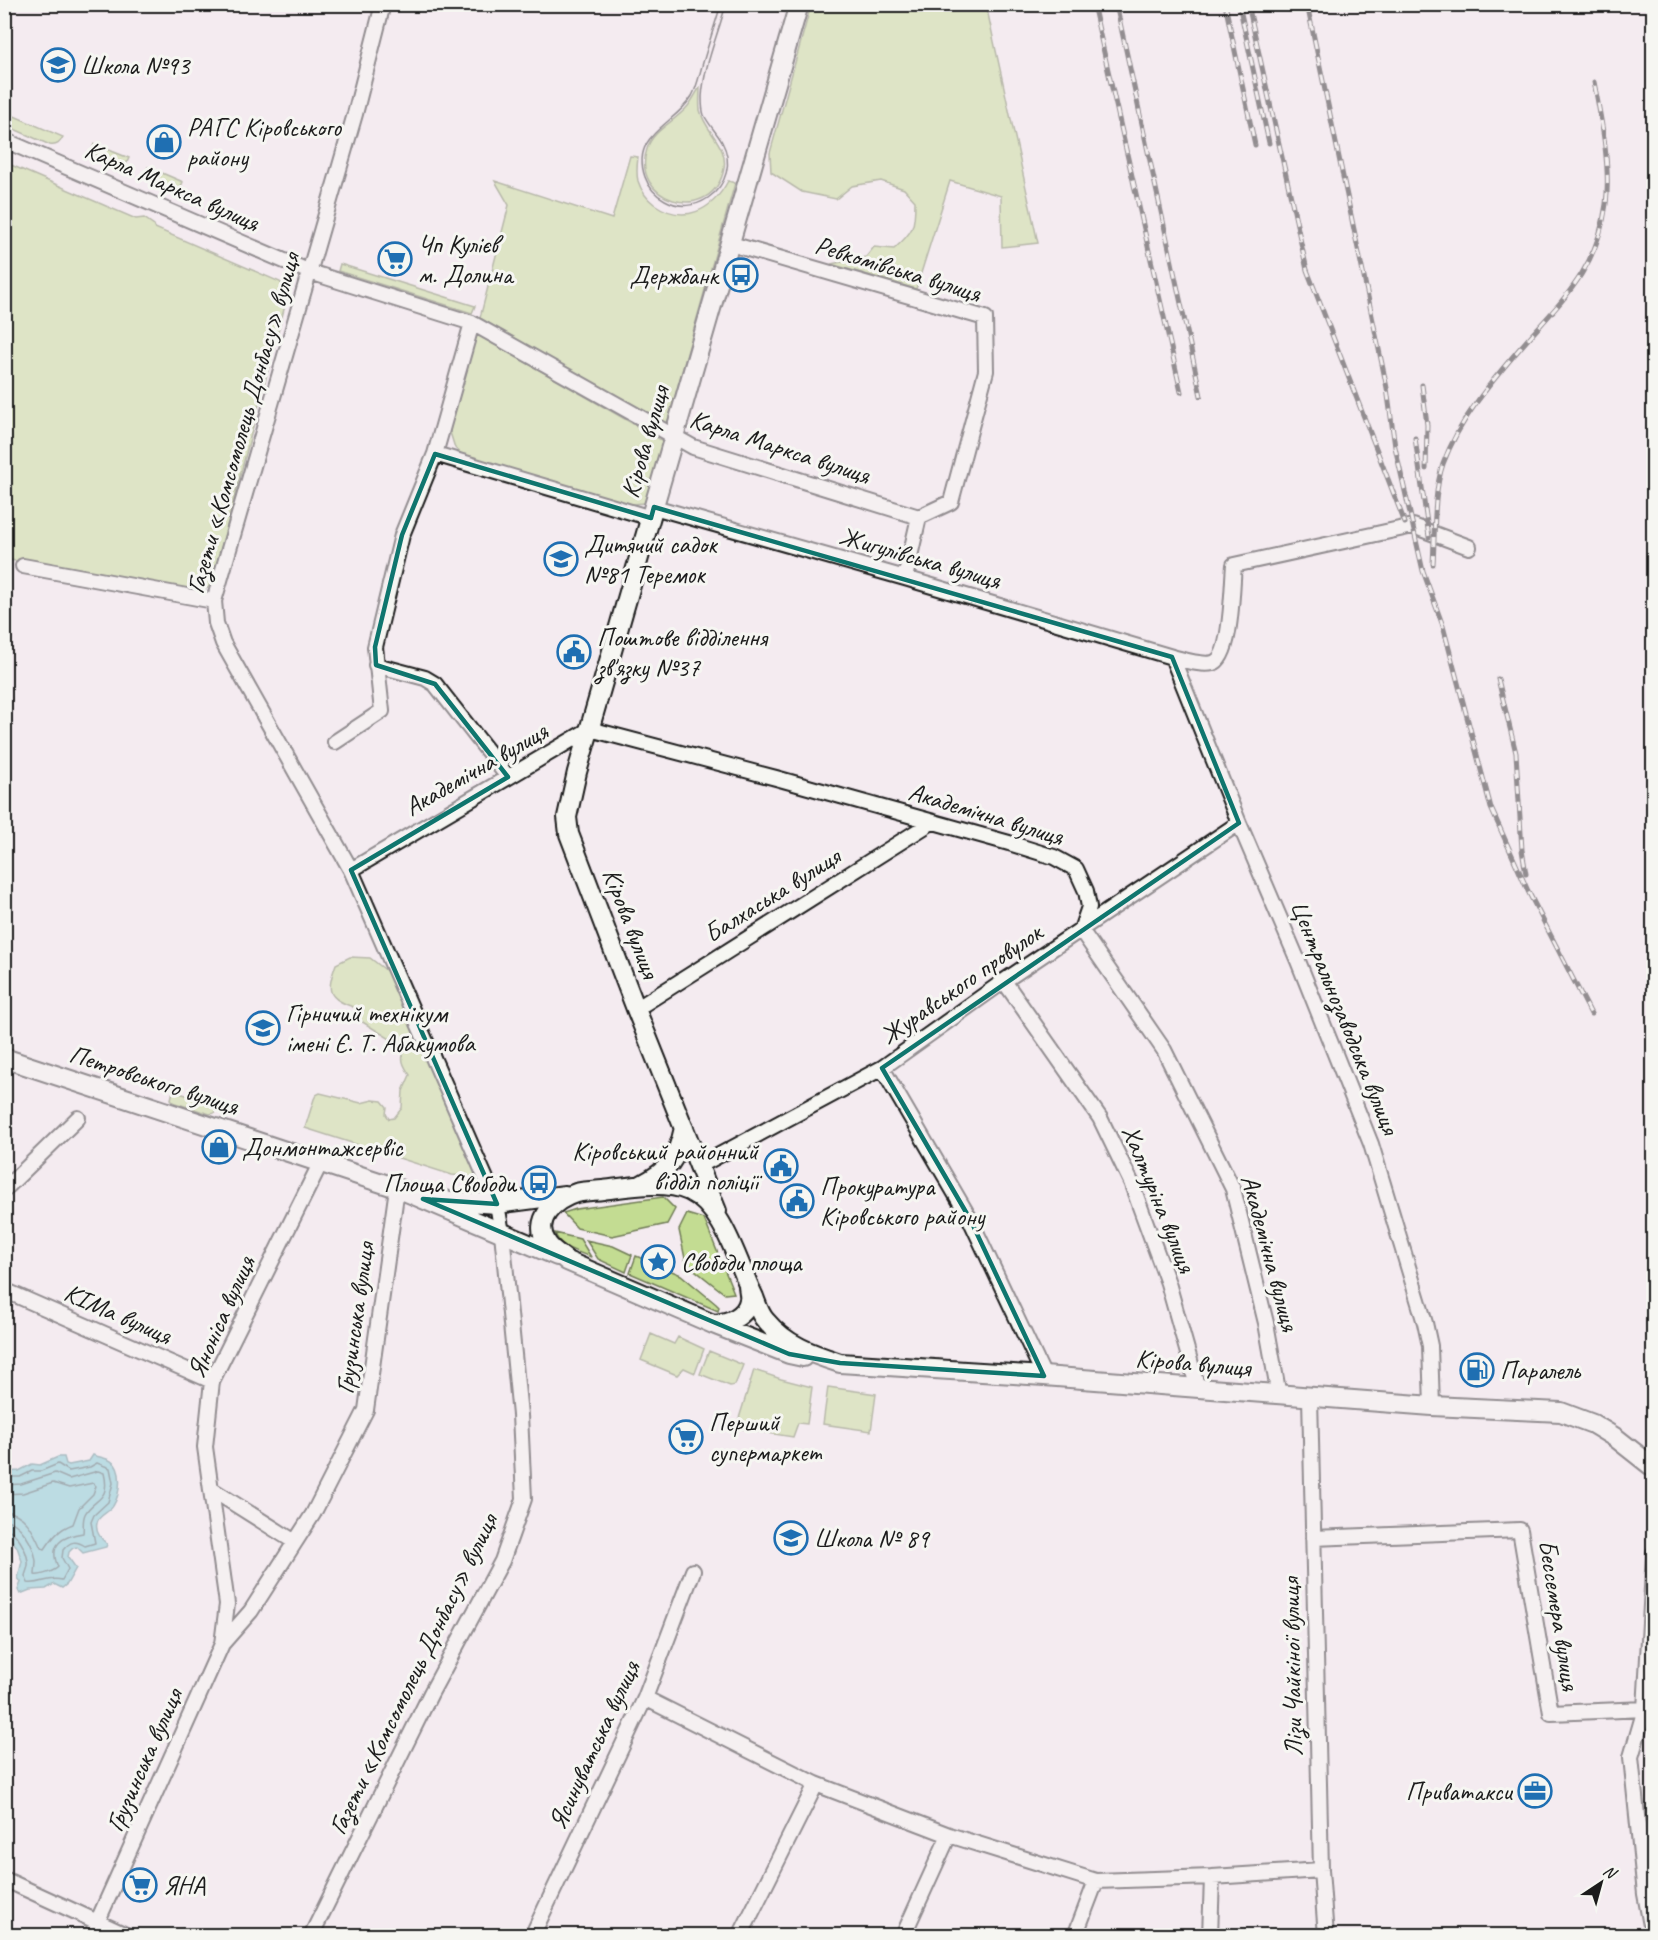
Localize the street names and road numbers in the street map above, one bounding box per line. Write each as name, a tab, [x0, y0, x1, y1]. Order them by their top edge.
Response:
street label: Карла Маркса вулиця	[80, 133, 266, 240]
street label: Ревкомівська вулиця	[811, 228, 986, 310]
street label: Газети «Комсомолець Донбасу» вулиця	[179, 247, 309, 597]
street label: Кірова вулиця	[613, 380, 677, 502]
street label: Карла Маркса вулиця	[686, 402, 876, 492]
street label: Жигулівська вулиця	[836, 519, 1006, 597]
street label: Академічна вулиця	[398, 714, 555, 823]
street label: Академічна вулиця	[905, 775, 1069, 854]
street label: Балхаська вулиця	[698, 839, 848, 950]
street label: Кірова вулиця	[595, 863, 668, 984]
street label: Центральнозаводська вулиця	[1282, 895, 1408, 1141]
street label: Журавського провулок	[874, 915, 1050, 1052]
street label: Петровського вулиця	[65, 1037, 244, 1123]
street label: Халтуріна вулиця	[1114, 1120, 1204, 1279]
street label: Академічна вулиця	[1233, 1171, 1307, 1336]
street label: Грузинська вулиця	[328, 1238, 382, 1396]
street label: Яноніса вулиця	[179, 1249, 263, 1383]
street label: КІМа вулиця	[59, 1276, 178, 1353]
street label: Кірова вулиця	[1134, 1342, 1254, 1385]
street label: Газети «Комсомолець Донбасу» вулиця	[321, 1506, 507, 1840]
street label: Бессемера вулиця	[1531, 1537, 1587, 1694]
street label: Лізи Чайкіної вулиця	[1274, 1575, 1311, 1757]
street label: Ясинуватська вулиця	[540, 1654, 648, 1835]
street label: Грузинська вулиця	[98, 1682, 191, 1836]

